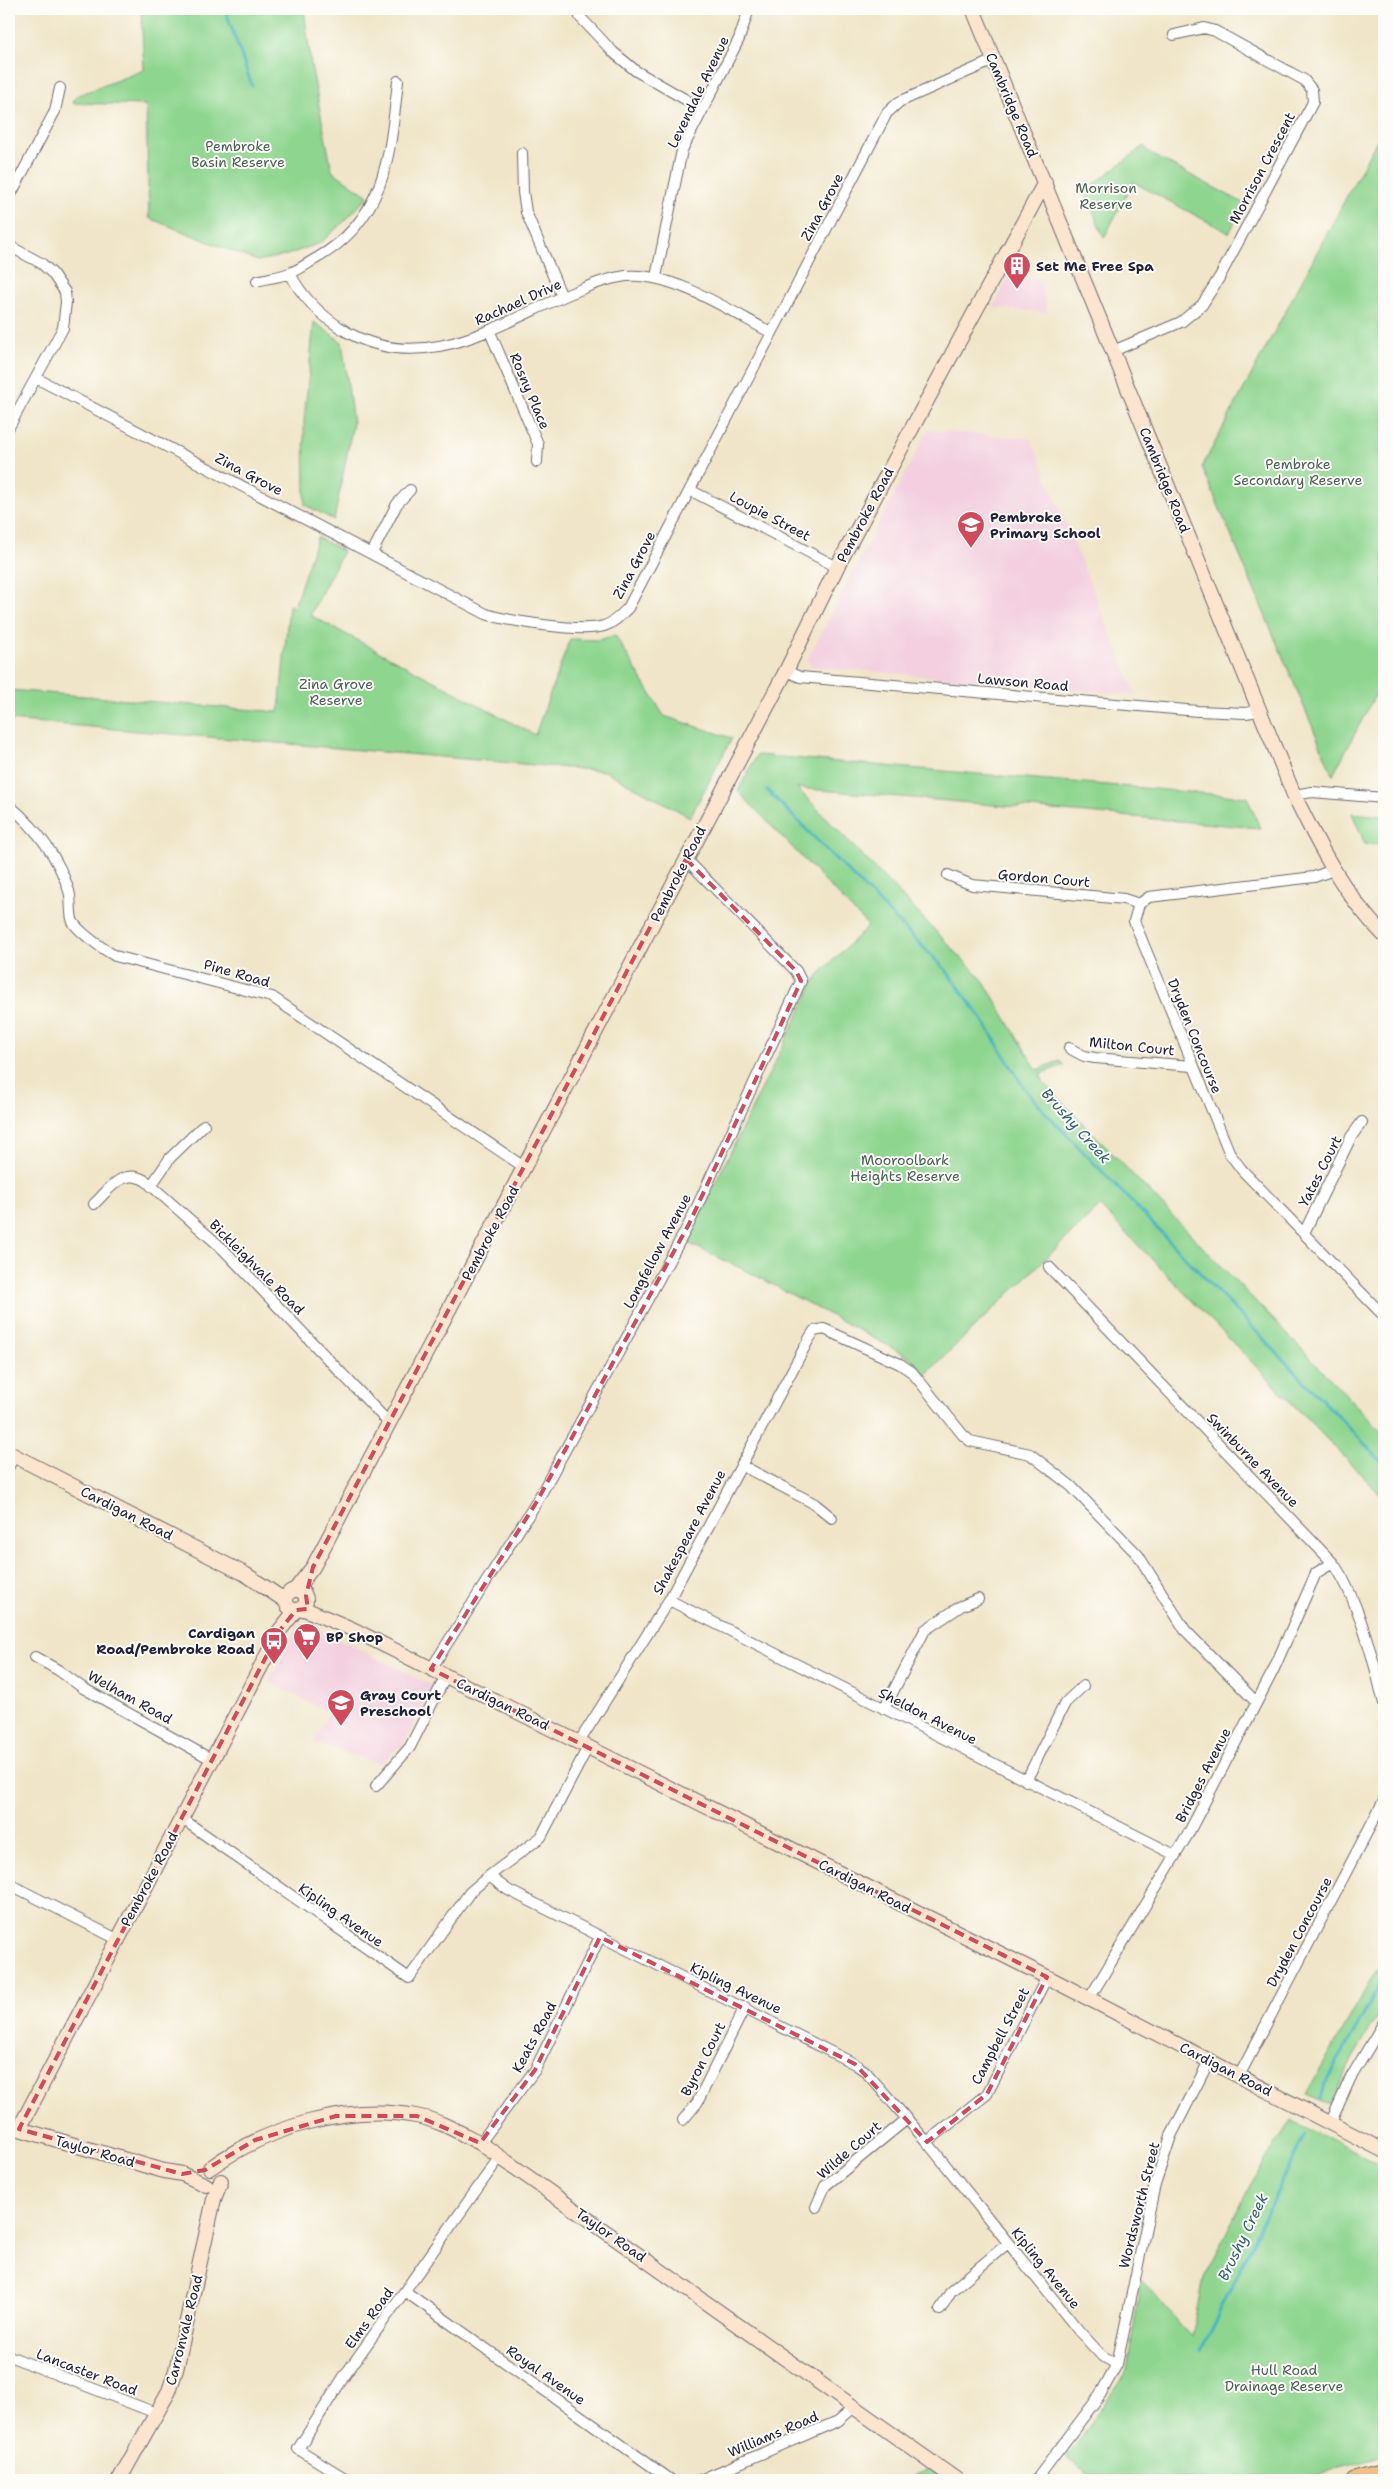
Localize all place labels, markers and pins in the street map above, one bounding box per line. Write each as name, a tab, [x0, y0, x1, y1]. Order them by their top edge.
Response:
building icon: Set Me Free Spa	[1002, 251, 1032, 290]
place label: Set Me Free Spa	[1036, 257, 1154, 275]
place label: Pembroke Primary School	[990, 508, 1101, 542]
school or university icon: Pembroke Primary School	[956, 510, 986, 549]
supermarket icon: BP Shop	[292, 1622, 322, 1661]
place label: Cardigan Road/Pembroke Road	[96, 1624, 255, 1658]
bus stop icon: Cardigan Road/Pembroke Road	[259, 1626, 289, 1665]
place label: BP Shop	[326, 1628, 383, 1646]
place label: Gray Court Preschool	[360, 1686, 441, 1720]
school or university icon: Gray Court Preschool	[326, 1688, 356, 1727]

